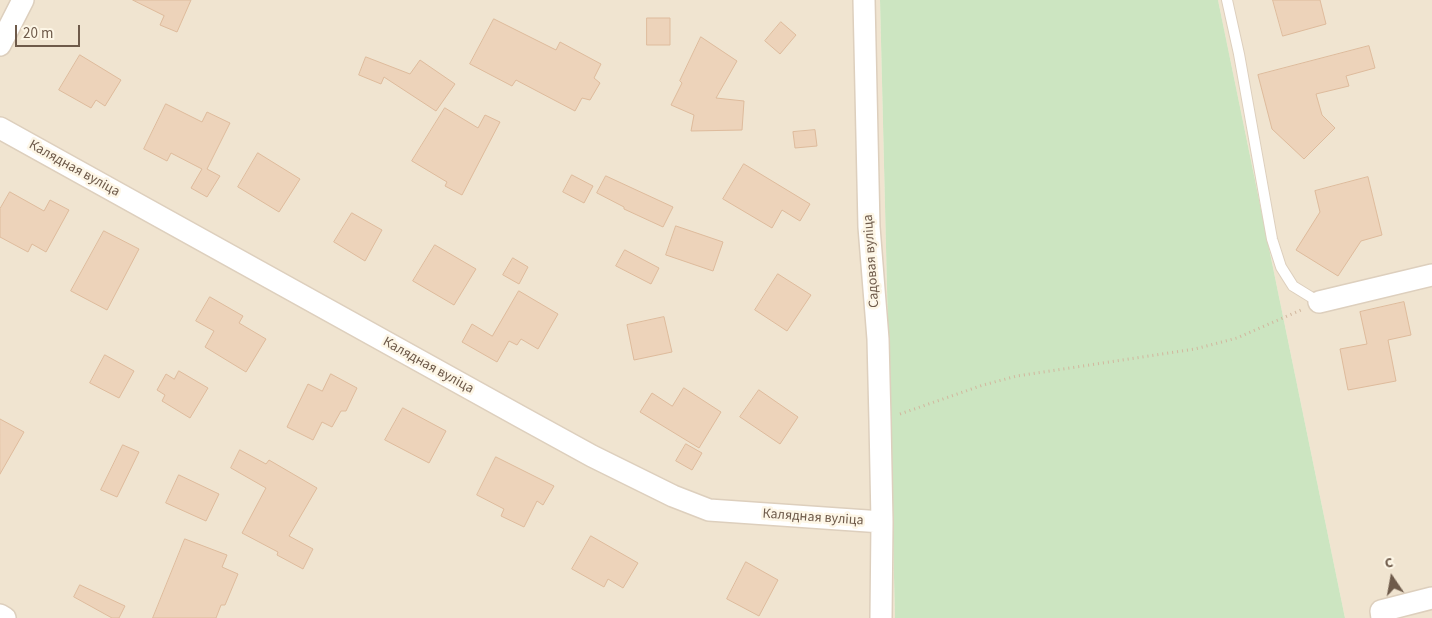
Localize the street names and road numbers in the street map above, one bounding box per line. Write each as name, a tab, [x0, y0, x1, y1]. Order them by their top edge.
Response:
street label: Калядная вуліца	[26, 137, 122, 201]
street label: Садовая вуліца	[860, 214, 884, 308]
street label: Калядная вуліца	[380, 334, 476, 398]
street label: Калядная вуліца	[762, 506, 864, 530]

